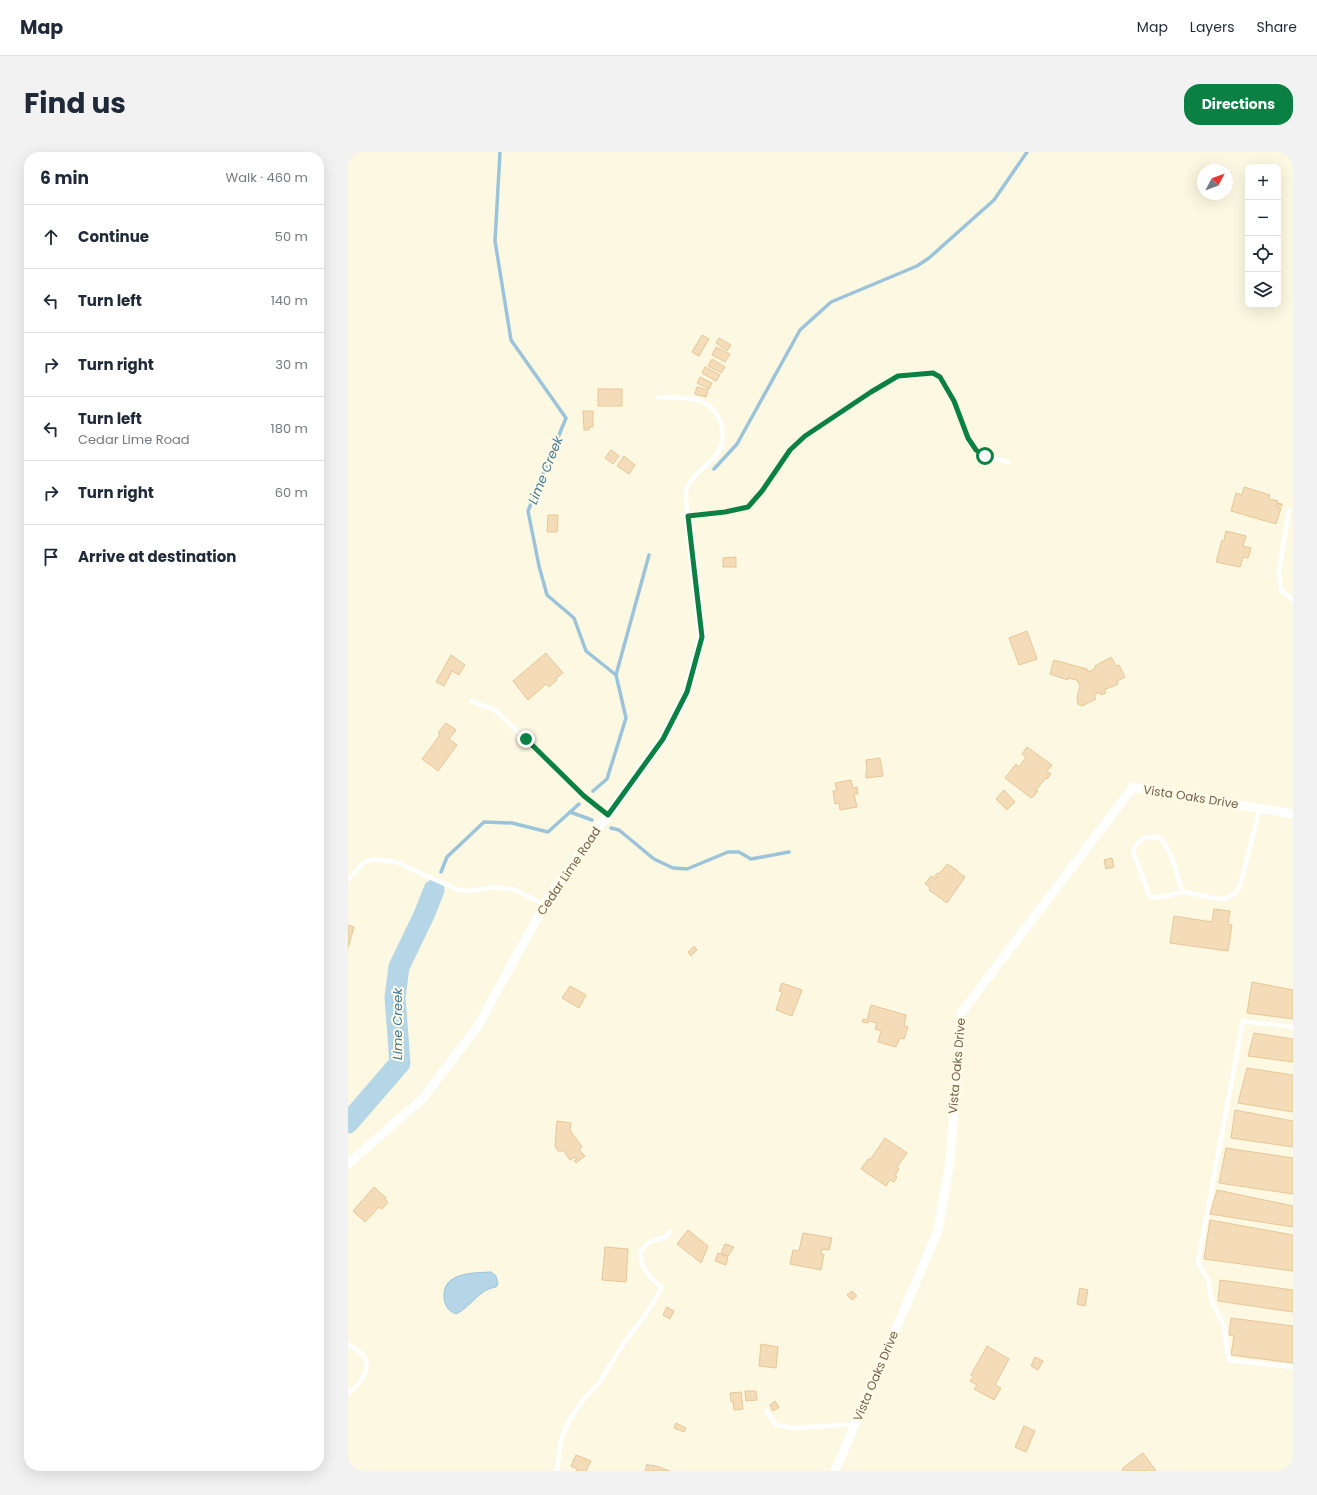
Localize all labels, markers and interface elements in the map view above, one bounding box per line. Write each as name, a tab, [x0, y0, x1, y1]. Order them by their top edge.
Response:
text: Map	[20, 14, 63, 41]
text: Map	[1137, 17, 1168, 37]
text: Layers	[1190, 17, 1234, 37]
text: Share	[1256, 17, 1297, 37]
text: Find us	[24, 84, 126, 123]
button: Directions	[1184, 84, 1293, 125]
north arrow	[1197, 164, 1233, 200]
map controls	[1245, 164, 1281, 308]
button: +	[1245, 164, 1281, 200]
text: 6 min	[40, 166, 89, 190]
text: Walk · 460 m	[225, 168, 308, 187]
button: −	[1245, 200, 1281, 236]
icon: ahead	[40, 226, 62, 248]
text: Continue	[78, 226, 149, 247]
text: 50 m	[275, 227, 308, 246]
button: locate	[1245, 236, 1281, 272]
button: layers	[1245, 272, 1281, 308]
icon: left	[40, 290, 62, 312]
text: Turn left	[78, 290, 142, 311]
text: 140 m	[271, 291, 308, 310]
icon: right	[40, 354, 62, 376]
text: Turn right	[78, 354, 154, 375]
text: 30 m	[275, 355, 308, 374]
text: Turn left	[78, 408, 142, 429]
icon: left	[40, 418, 62, 440]
text: 180 m	[271, 419, 308, 438]
text: Cedar Lime Road	[78, 430, 190, 449]
water label: Lime Creek	[523, 432, 568, 507]
route start	[976, 447, 994, 465]
icon: right	[40, 482, 62, 504]
text: Turn right	[78, 482, 154, 503]
text: 60 m	[275, 483, 308, 502]
icon: arrive	[40, 546, 62, 568]
text: Arrive at destination	[78, 546, 236, 567]
route end	[517, 730, 535, 748]
street label: Vista Oaks Drive	[1142, 781, 1240, 812]
street label: Cedar Lime Road	[533, 823, 604, 918]
water label: Lime Creek	[388, 987, 407, 1060]
street label: Vista Oaks Drive	[944, 1017, 969, 1115]
street label: Vista Oaks Drive	[849, 1328, 902, 1423]

